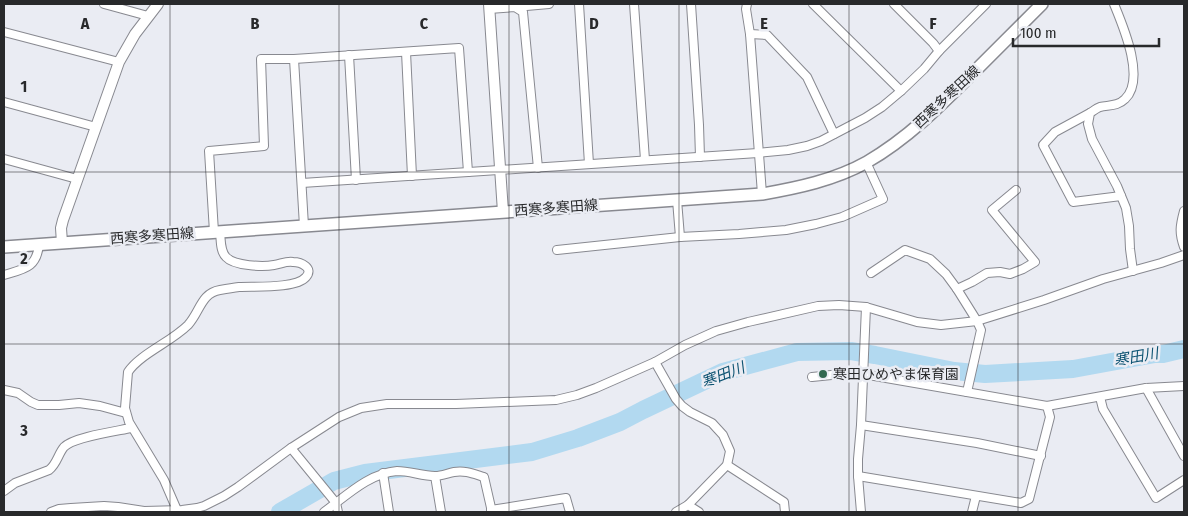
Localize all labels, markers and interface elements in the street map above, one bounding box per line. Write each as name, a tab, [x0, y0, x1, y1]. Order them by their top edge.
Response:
text: A	[80, 14, 90, 33]
text: B	[251, 14, 260, 33]
text: C	[420, 14, 429, 33]
text: D	[589, 14, 599, 33]
text: E	[760, 14, 768, 33]
text: F	[929, 14, 937, 33]
scale bar	[1013, 15, 1159, 47]
text: 100 m	[1020, 24, 1057, 42]
street label: 西寒多寒田線	[910, 62, 984, 132]
text: 1	[21, 77, 27, 96]
street label: 西寒多寒田線	[514, 197, 598, 219]
street label: 西寒多寒田線	[110, 225, 194, 247]
text: 2	[19, 249, 28, 268]
water label: 寒田川	[1112, 344, 1162, 370]
water label: 寒田川	[699, 358, 749, 391]
place label: 寒田ひめやま保育園	[833, 366, 959, 383]
marker: 寒田ひめやま保育園	[817, 368, 829, 380]
text: 3	[19, 421, 28, 440]

